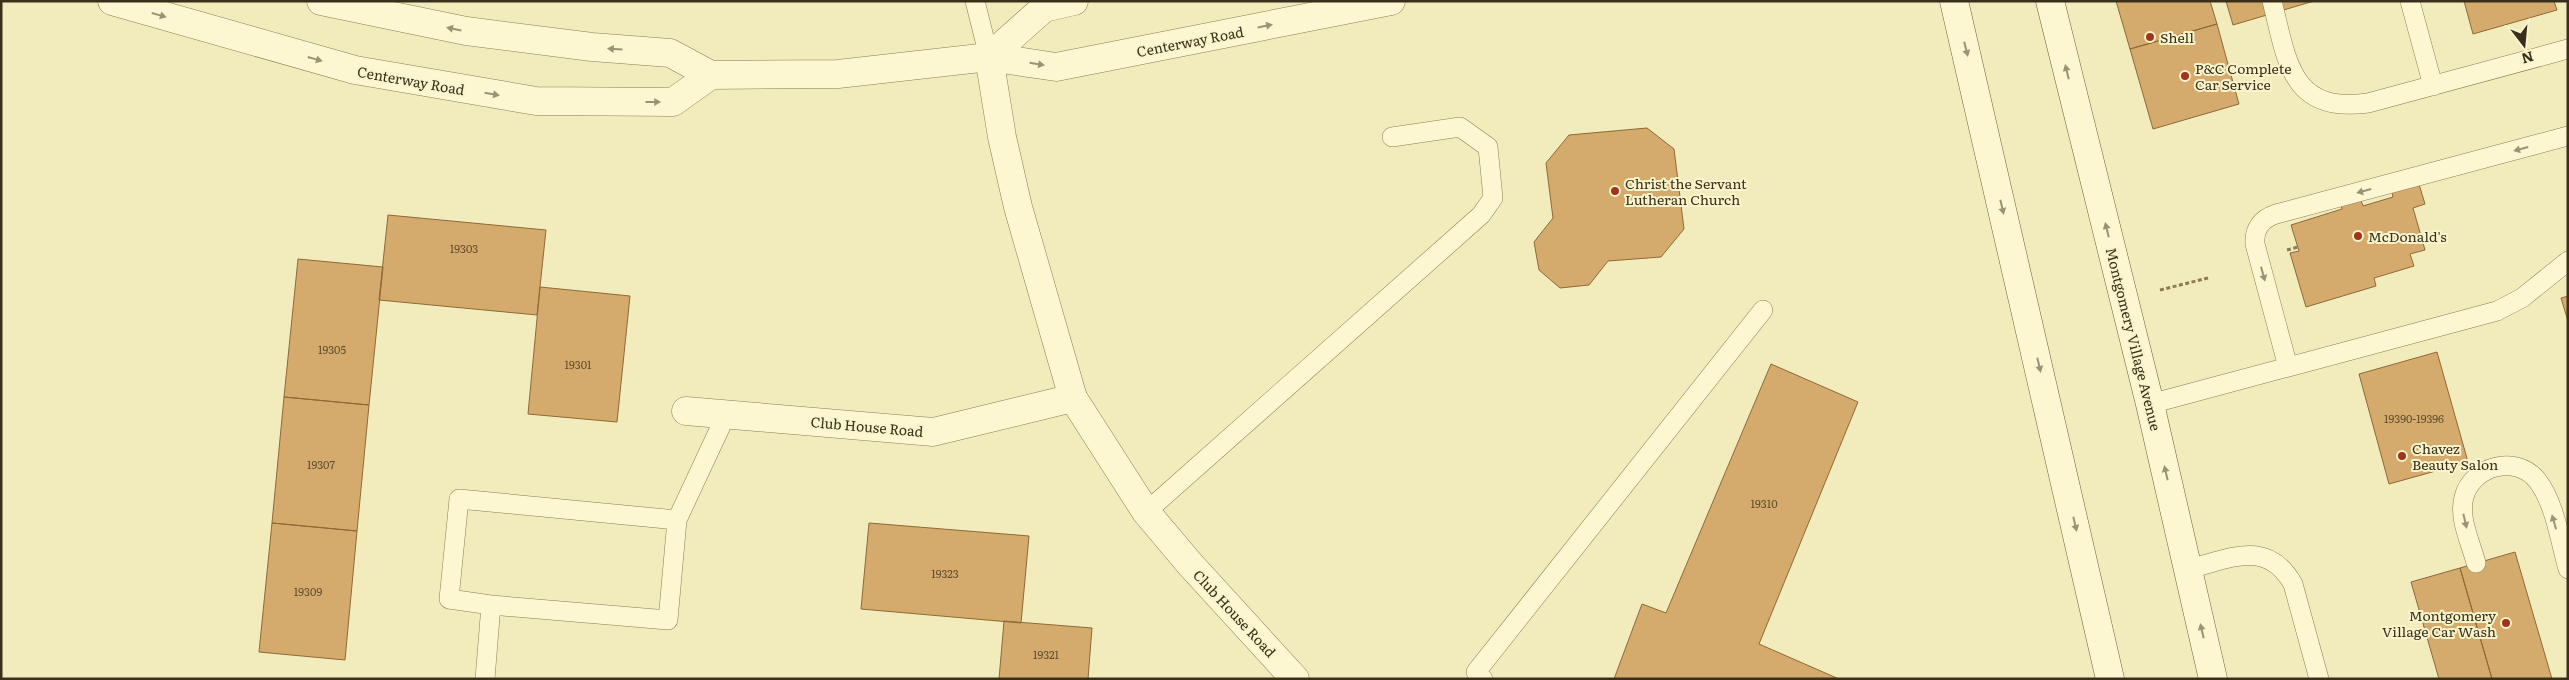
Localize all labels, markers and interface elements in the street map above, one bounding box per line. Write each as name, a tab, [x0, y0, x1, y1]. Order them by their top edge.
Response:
one-way arrow	[151, 11, 166, 19]
north arrow	[2499, 20, 2549, 70]
street label: Centerway Road	[1135, 21, 1246, 61]
one-way arrow	[1258, 22, 1273, 30]
one-way arrow	[446, 24, 462, 32]
place label: Shell	[2160, 27, 2194, 47]
marker: Shell	[2144, 31, 2156, 43]
one-way arrow	[1962, 41, 1970, 56]
one-way arrow	[607, 45, 623, 53]
text: N	[2519, 47, 2536, 70]
one-way arrow	[308, 55, 323, 63]
place label: P&C Complete Car Service	[2195, 58, 2292, 94]
one-way arrow	[1030, 60, 1046, 68]
street label: Centerway Road	[356, 61, 467, 99]
one-way arrow	[2063, 65, 2071, 80]
marker: P&C Complete Car Service	[2179, 70, 2191, 82]
one-way arrow	[484, 90, 500, 98]
one-way arrow	[646, 98, 662, 106]
one-way arrow	[2513, 145, 2528, 153]
place label: Christ the Servant Lutheran Church	[1625, 173, 1747, 209]
marker: Christ the Servant Lutheran Church	[1609, 185, 1621, 197]
one-way arrow	[2356, 187, 2371, 195]
one-way arrow	[1998, 199, 2006, 214]
one-way arrow	[2103, 222, 2111, 237]
place label: McDonald's	[2368, 226, 2447, 246]
marker: McDonald's	[2352, 230, 2364, 242]
house number: 19303	[450, 240, 478, 256]
street label: Montgomery Village Avenue	[2101, 245, 2167, 433]
one-way arrow	[2259, 267, 2267, 282]
house number: 19305	[318, 341, 346, 357]
house number: 19301	[564, 356, 592, 372]
one-way arrow	[2035, 358, 2043, 373]
house number: 19390-19396	[2384, 410, 2444, 426]
street label: Club House Road	[810, 411, 925, 441]
place label: Chavez Beauty Salon	[2412, 438, 2498, 474]
marker: Chavez Beauty Salon	[2396, 450, 2408, 462]
house number: 19307	[307, 456, 335, 472]
one-way arrow	[2162, 465, 2170, 480]
house number: 19310	[1750, 495, 1778, 511]
one-way arrow	[2461, 513, 2469, 528]
one-way arrow	[2550, 515, 2558, 530]
one-way arrow	[2071, 516, 2079, 531]
house number: 19323	[931, 565, 959, 581]
street label: Club House Road	[1189, 565, 1281, 661]
house number: 19309	[294, 583, 322, 599]
place label: Montgomery Village Car Wash	[2382, 605, 2497, 641]
marker: Montgomery Village Car Wash	[2500, 617, 2512, 629]
one-way arrow	[2198, 624, 2206, 639]
house number: 19321	[1033, 646, 1059, 662]

